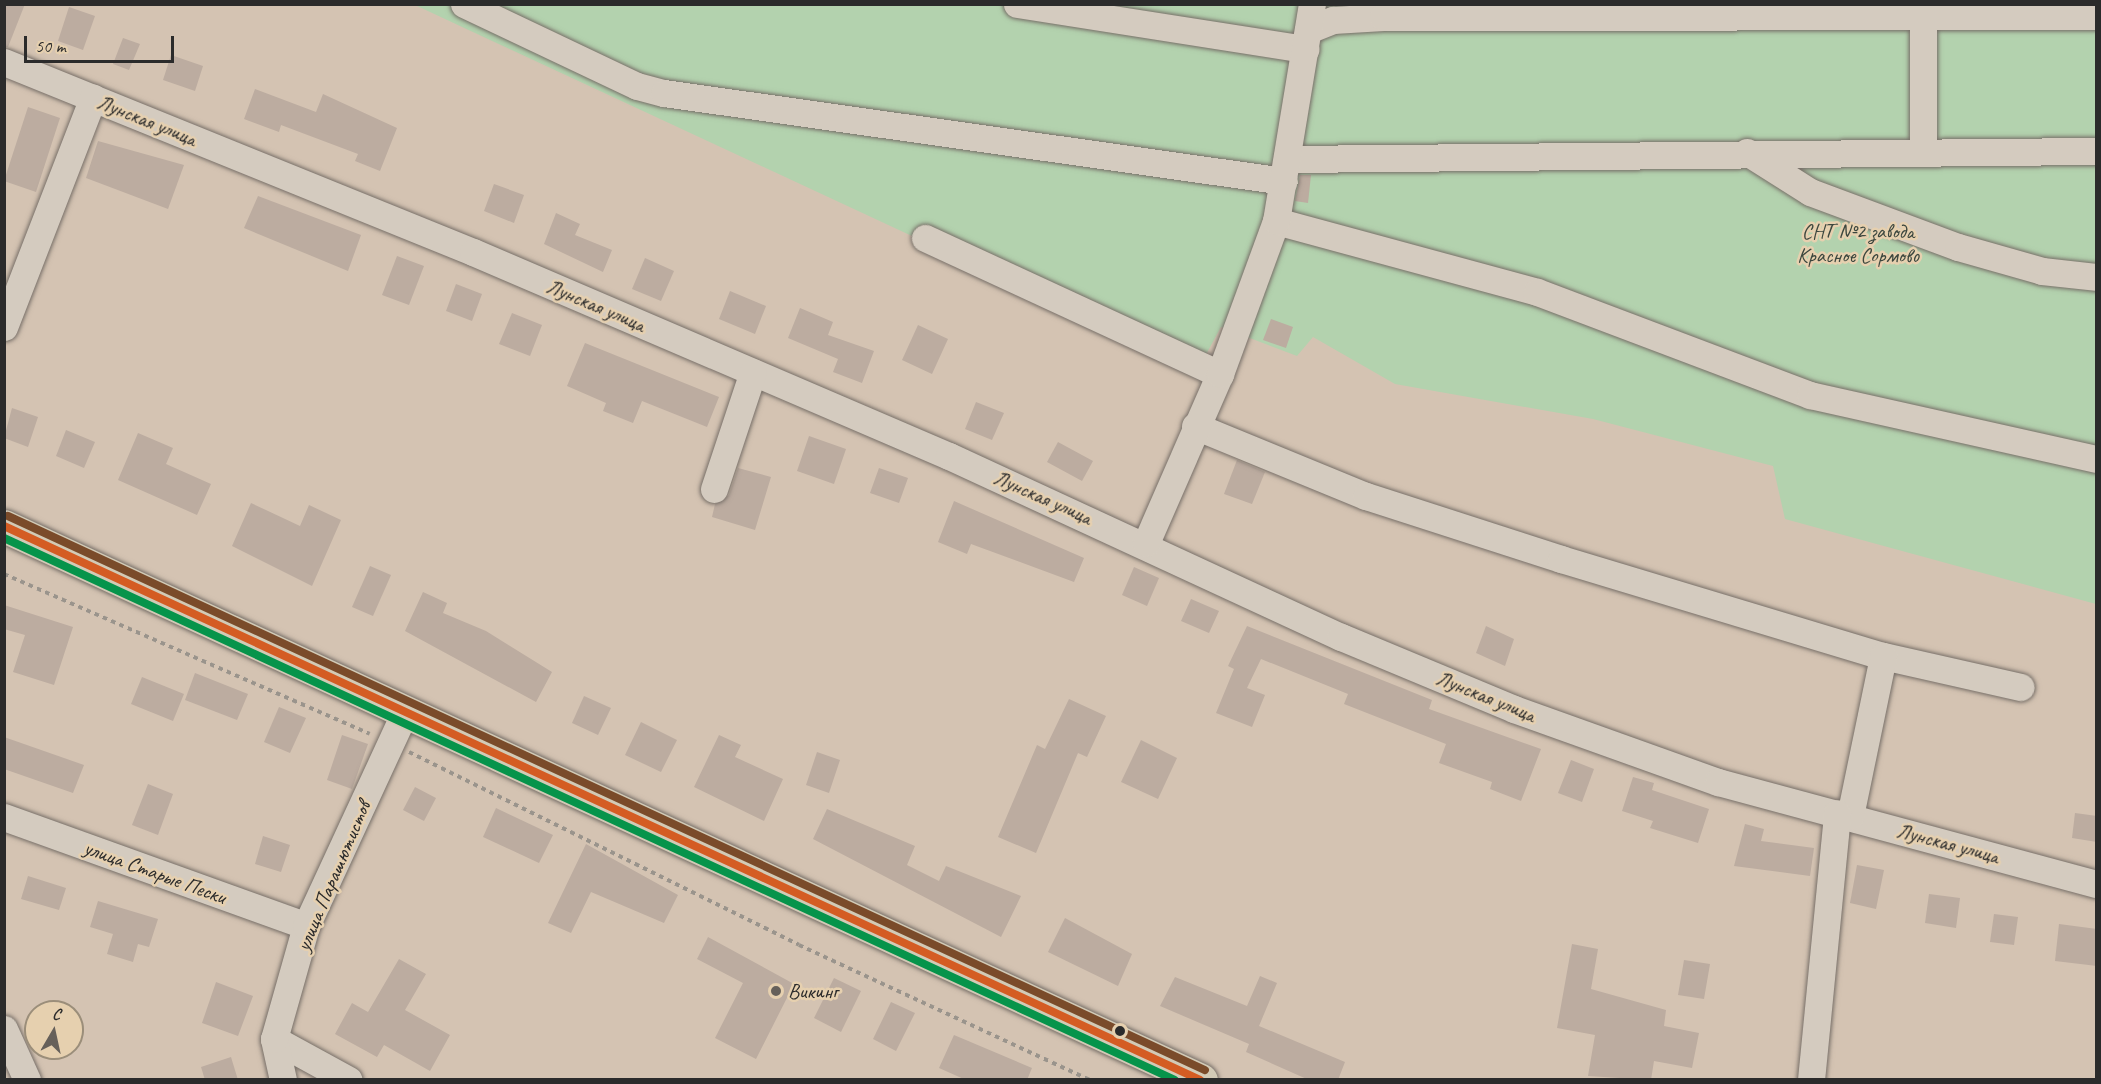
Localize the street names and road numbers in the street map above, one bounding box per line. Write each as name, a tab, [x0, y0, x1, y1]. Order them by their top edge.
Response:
street label: Лунская улица	[94, 89, 200, 151]
street label: Лунская улица	[543, 273, 649, 337]
street label: Лунская улица	[990, 464, 1096, 530]
street label: Лунская улица	[1433, 665, 1539, 727]
street label: улица Парашютистов	[290, 797, 376, 955]
street label: Лунская улица	[1894, 817, 2002, 869]
street label: улица Старые Пески	[80, 834, 230, 910]

